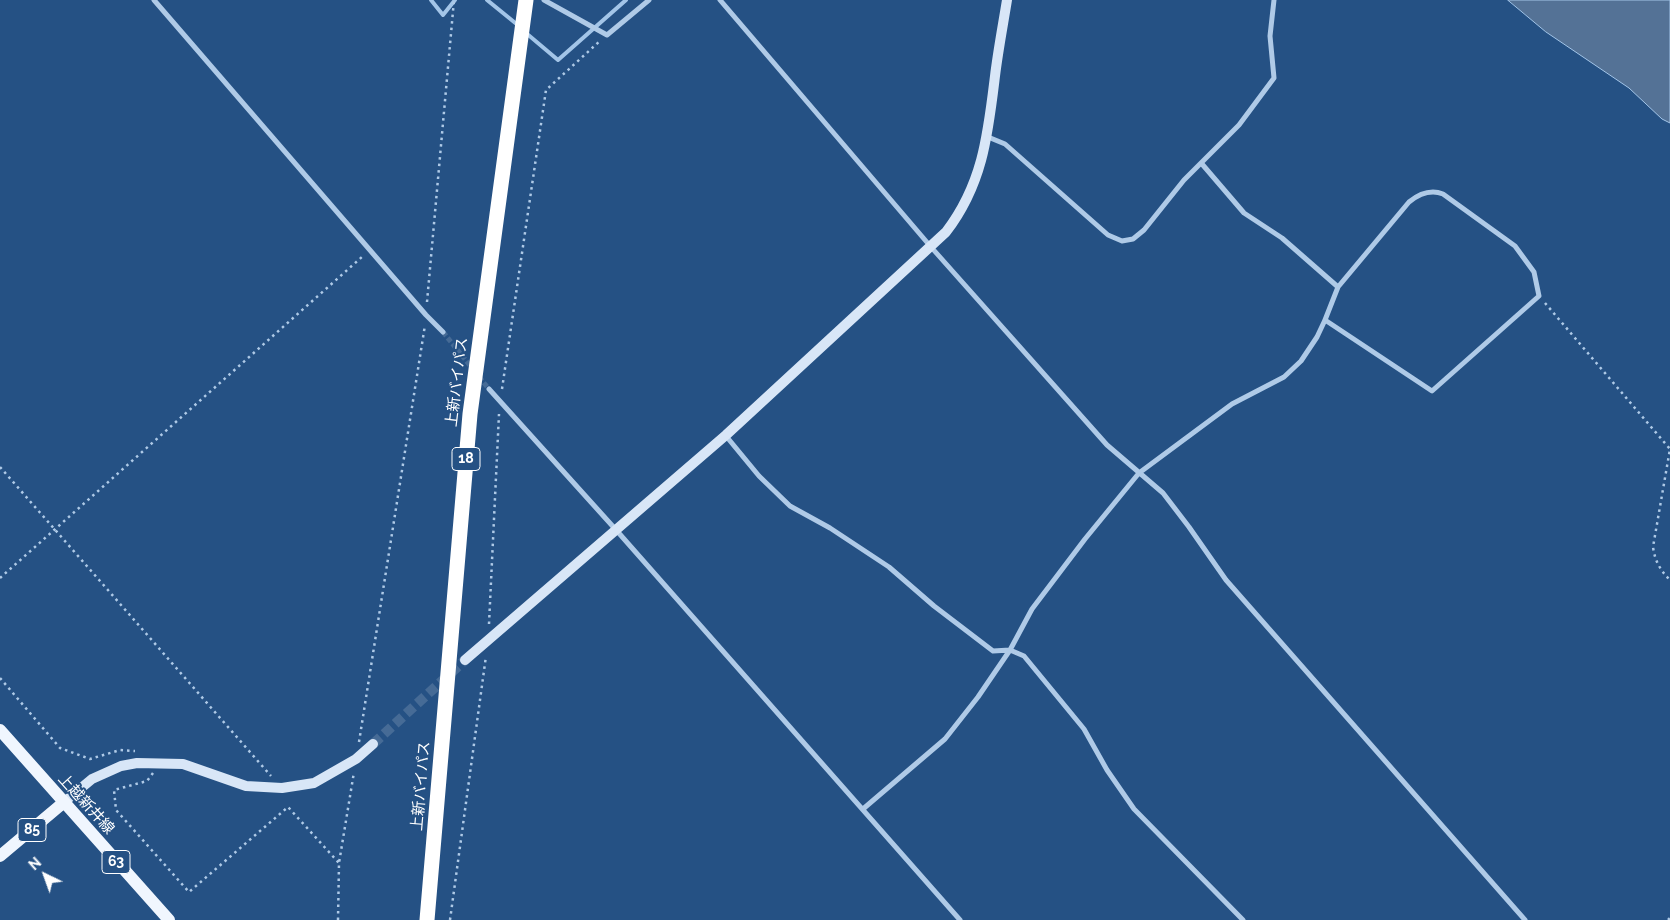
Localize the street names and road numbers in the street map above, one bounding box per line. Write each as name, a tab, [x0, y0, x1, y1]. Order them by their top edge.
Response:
street label: 上新バイパス	[443, 336, 471, 428]
road number: 18	[452, 448, 480, 470]
street label: 上新バイパス	[408, 740, 434, 832]
street label: 上越新井線	[54, 770, 118, 838]
road number: 85	[18, 818, 46, 842]
road number: 63	[102, 850, 130, 874]

